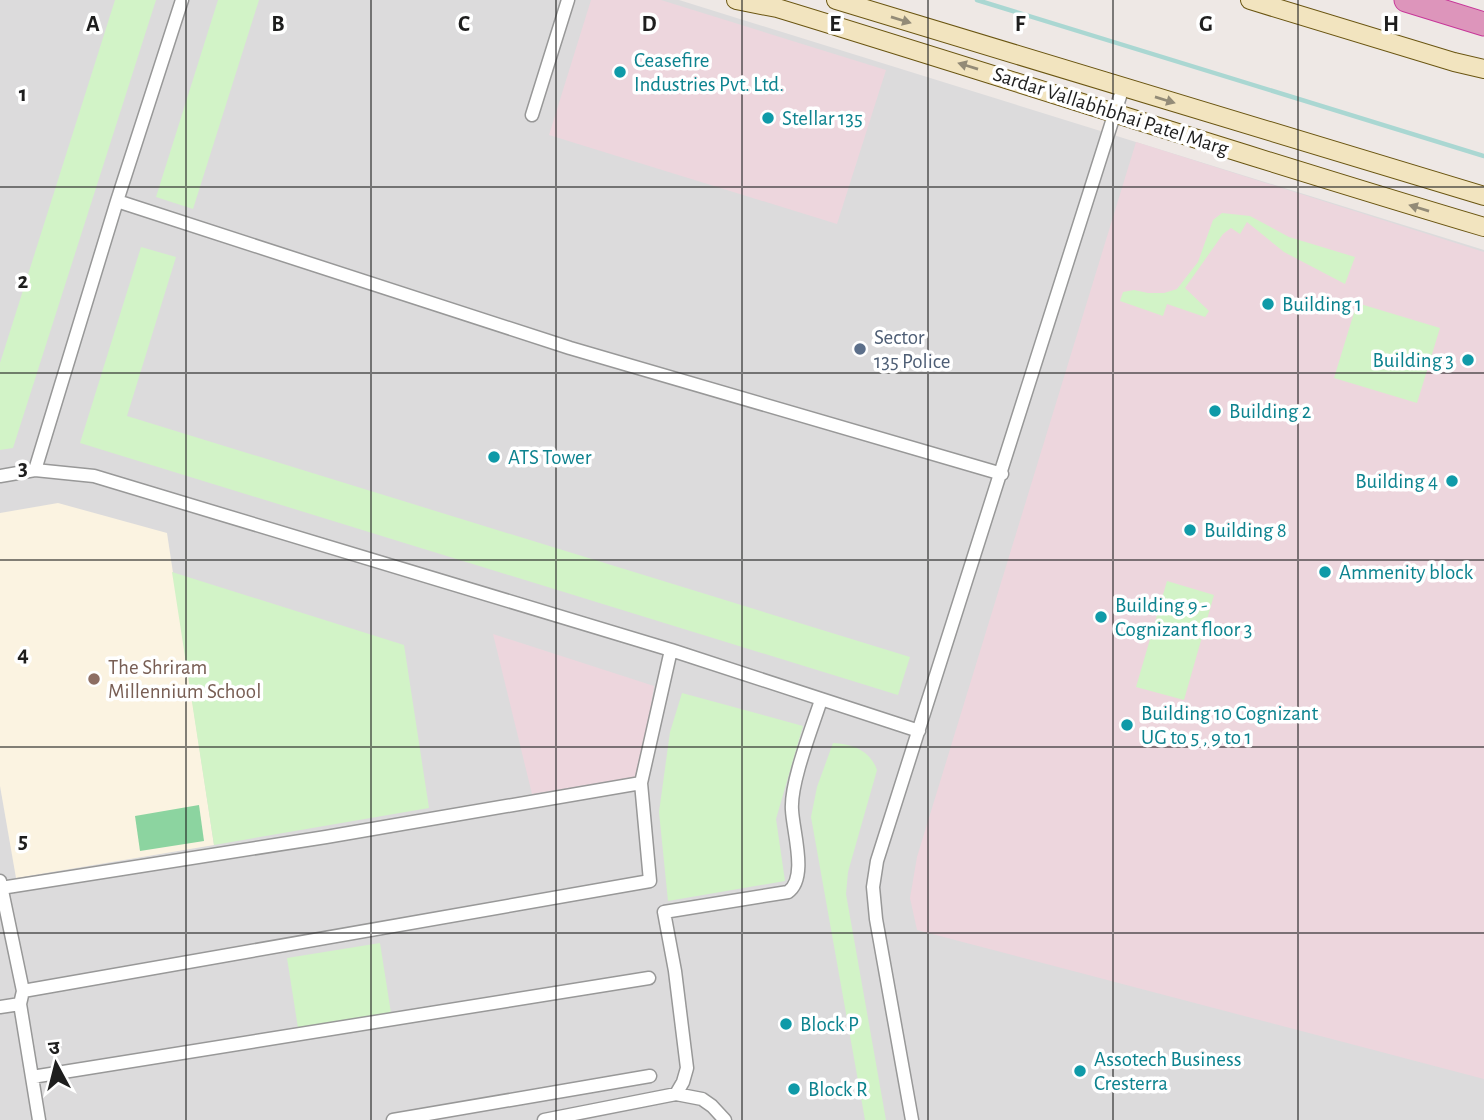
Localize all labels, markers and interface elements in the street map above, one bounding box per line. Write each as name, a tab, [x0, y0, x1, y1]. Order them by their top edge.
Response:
text: A	[86, 13, 100, 36]
text: B	[271, 13, 285, 36]
text: C	[458, 13, 470, 36]
text: D	[641, 13, 657, 36]
text: E	[829, 13, 841, 36]
text: F	[1015, 13, 1026, 36]
text: G	[1199, 13, 1213, 36]
text: H	[1383, 13, 1399, 36]
one-way arrow	[891, 15, 912, 25]
place label: Ceasefire Industries Pvt. Ltd.	[634, 50, 784, 95]
one-way arrow	[957, 61, 978, 71]
street label: Sardar Vallabhbhai Patel Marg	[991, 63, 1232, 160]
marker: Ceasefire Industries Pvt. Ltd.	[612, 64, 628, 80]
text: 1	[19, 83, 27, 106]
one-way arrow	[1155, 95, 1176, 105]
place label: Stellar 135	[782, 108, 863, 129]
marker: Stellar 135	[760, 110, 776, 126]
one-way arrow	[1408, 202, 1429, 212]
text: 2	[18, 270, 29, 293]
place label: Building 1	[1282, 294, 1362, 315]
marker: Building 1	[1260, 296, 1276, 312]
place label: Sector 135 Police	[874, 327, 951, 372]
marker: Sector 135 Police	[852, 341, 868, 357]
place label: Building 3	[1373, 350, 1454, 371]
marker: Building 3	[1460, 352, 1476, 368]
place label: Building 2	[1229, 401, 1311, 422]
marker: Building 2	[1207, 403, 1223, 419]
place label: ATS Tower	[508, 447, 592, 468]
marker: ATS Tower	[486, 449, 502, 465]
text: 3	[18, 457, 28, 480]
place label: Building 4	[1355, 471, 1438, 492]
marker: Building 4	[1444, 473, 1460, 489]
place label: Building 8	[1204, 520, 1287, 541]
marker: Building 8	[1182, 522, 1198, 538]
place label: Ammenity block	[1339, 562, 1473, 583]
marker: Ammenity block	[1317, 564, 1333, 580]
place label: Building 9 - Cognizant floor 3	[1115, 595, 1252, 640]
marker: Building 9 - Cognizant floor 3	[1093, 609, 1109, 625]
text: 4	[17, 643, 29, 666]
place label: The Shriram Millennium School	[108, 657, 261, 702]
marker: The Shriram Millennium School	[86, 671, 102, 687]
place label: Building 10 Cognizant UG to 5 , 9 to 1	[1141, 703, 1318, 748]
marker: Building 10 Cognizant UG to 5 , 9 to 1	[1119, 717, 1135, 733]
text: 5	[18, 830, 28, 853]
place label: Block P	[800, 1014, 859, 1035]
marker: Block P	[778, 1016, 794, 1032]
north arrow	[21, 1029, 91, 1099]
text: उ	[47, 1038, 62, 1059]
place label: Assotech Business Cresterra	[1094, 1049, 1241, 1094]
marker: Assotech Business Cresterra	[1072, 1063, 1088, 1079]
place label: Block R	[808, 1079, 868, 1100]
marker: Block R	[786, 1081, 802, 1097]

